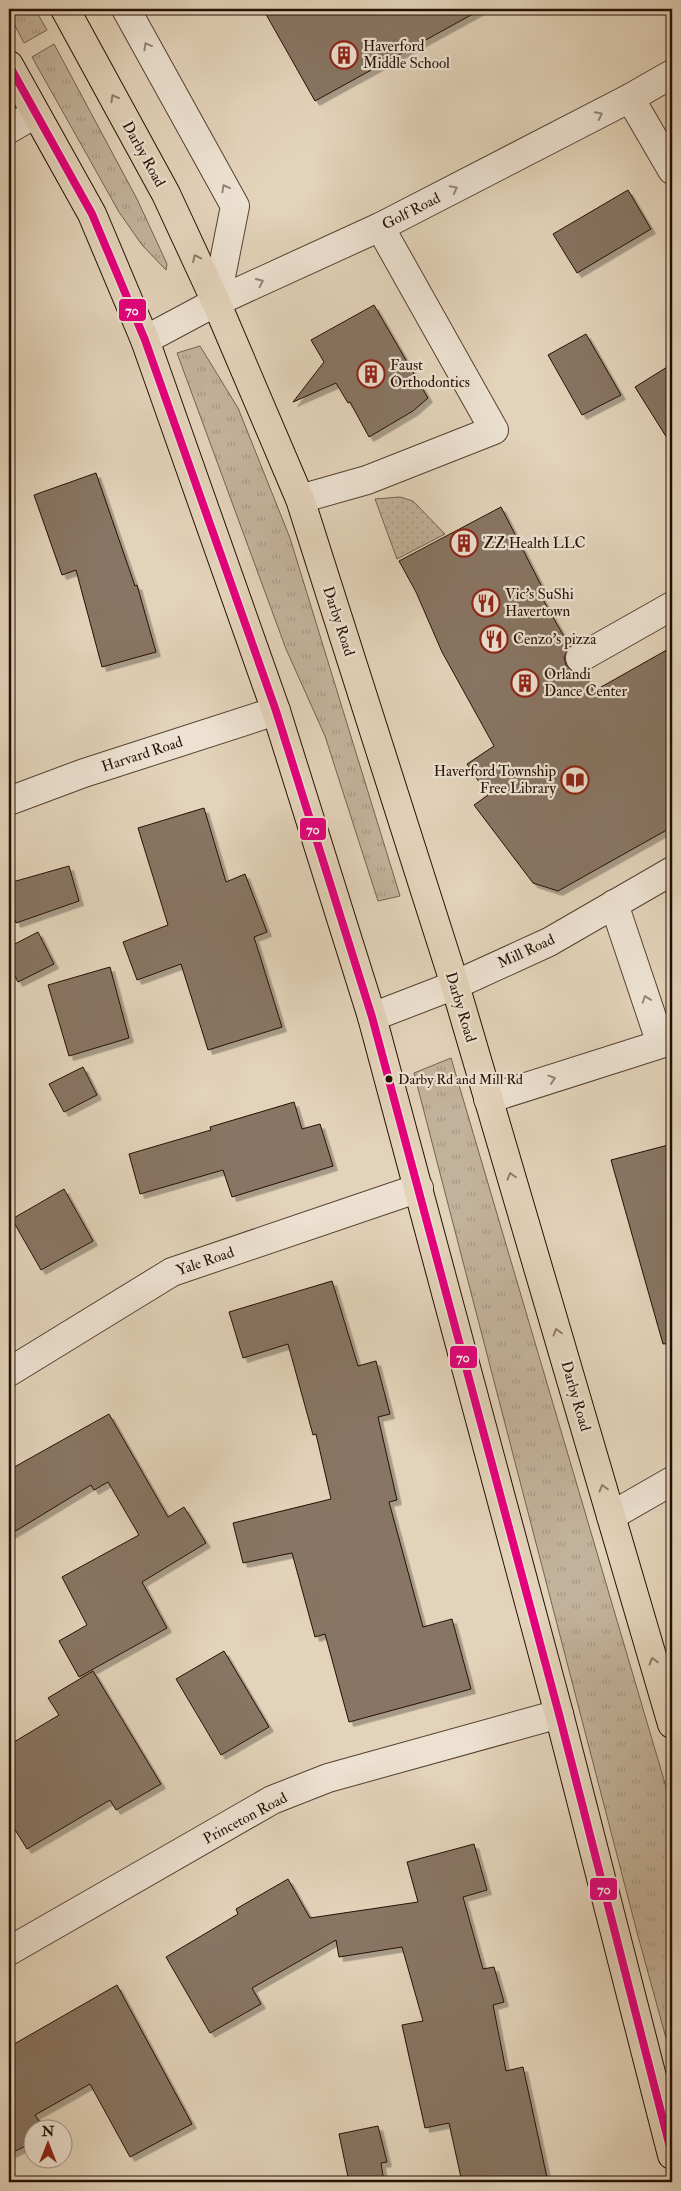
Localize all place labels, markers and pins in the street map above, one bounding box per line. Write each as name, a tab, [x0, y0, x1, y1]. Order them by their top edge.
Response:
place label: Haverford Middle School	[363, 37, 450, 73]
building icon: Haverford Middle School	[329, 40, 359, 70]
place label: Faust Orthodontics	[390, 356, 470, 392]
building icon: Faust Orthodontics	[356, 359, 386, 389]
building icon: ZZ Health LLC	[449, 528, 479, 558]
place label: ZZ Health LLC	[483, 534, 586, 553]
place label: Vic's SuShi Havertown	[505, 585, 574, 621]
restaurant icon: Vic's SuShi Havertown	[471, 588, 501, 618]
restaurant icon: Cenzo's pizza	[479, 624, 509, 654]
place label: Cenzo's pizza	[513, 630, 597, 650]
place label: Orlandi Dance Center	[544, 665, 628, 701]
building icon: Orlandi Dance Center	[510, 668, 540, 698]
place label: Haverford Township Free Library	[434, 762, 556, 798]
library icon: Haverford Township Free Library	[560, 765, 590, 795]
place label: Darby Rd and Mill Rd	[398, 1071, 523, 1089]
marker: Darby Rd and Mill Rd	[384, 1074, 394, 1084]

